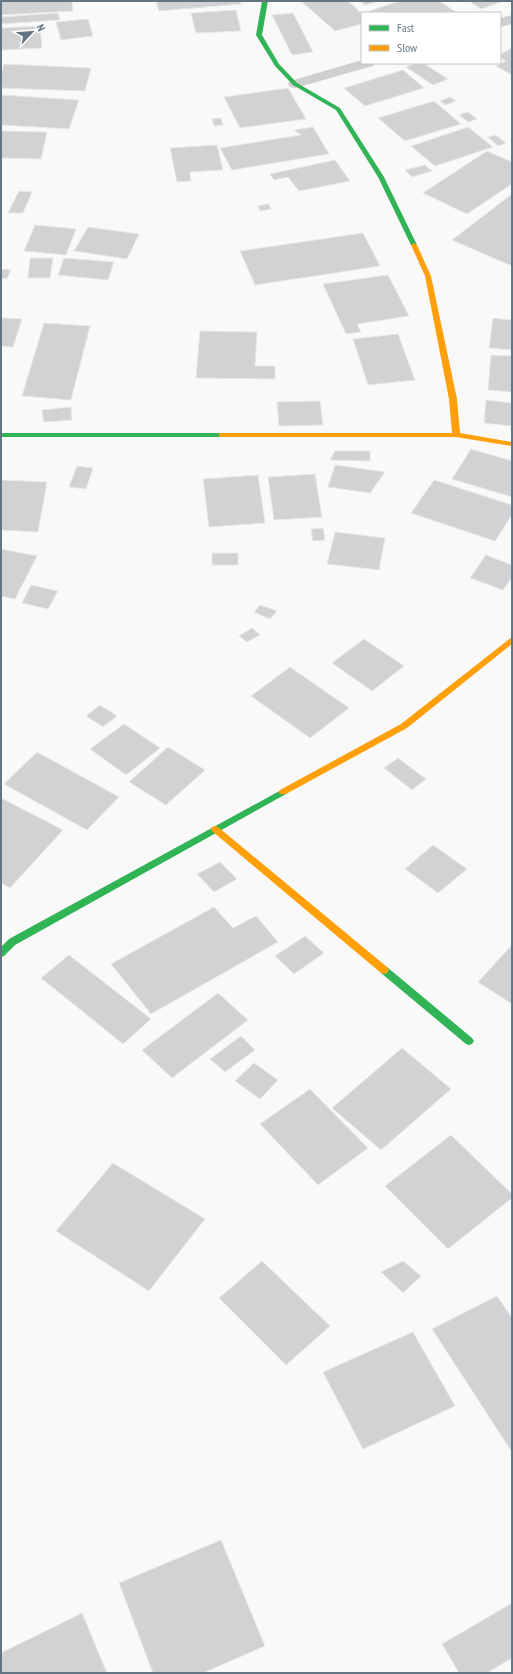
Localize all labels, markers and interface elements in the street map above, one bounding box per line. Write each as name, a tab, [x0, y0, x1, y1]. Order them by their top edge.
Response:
north arrow	[12, 12, 52, 52]
legend	[361, 12, 501, 64]
text: Fast	[397, 20, 415, 35]
text: N	[33, 22, 49, 33]
text: Slow	[397, 40, 418, 55]

